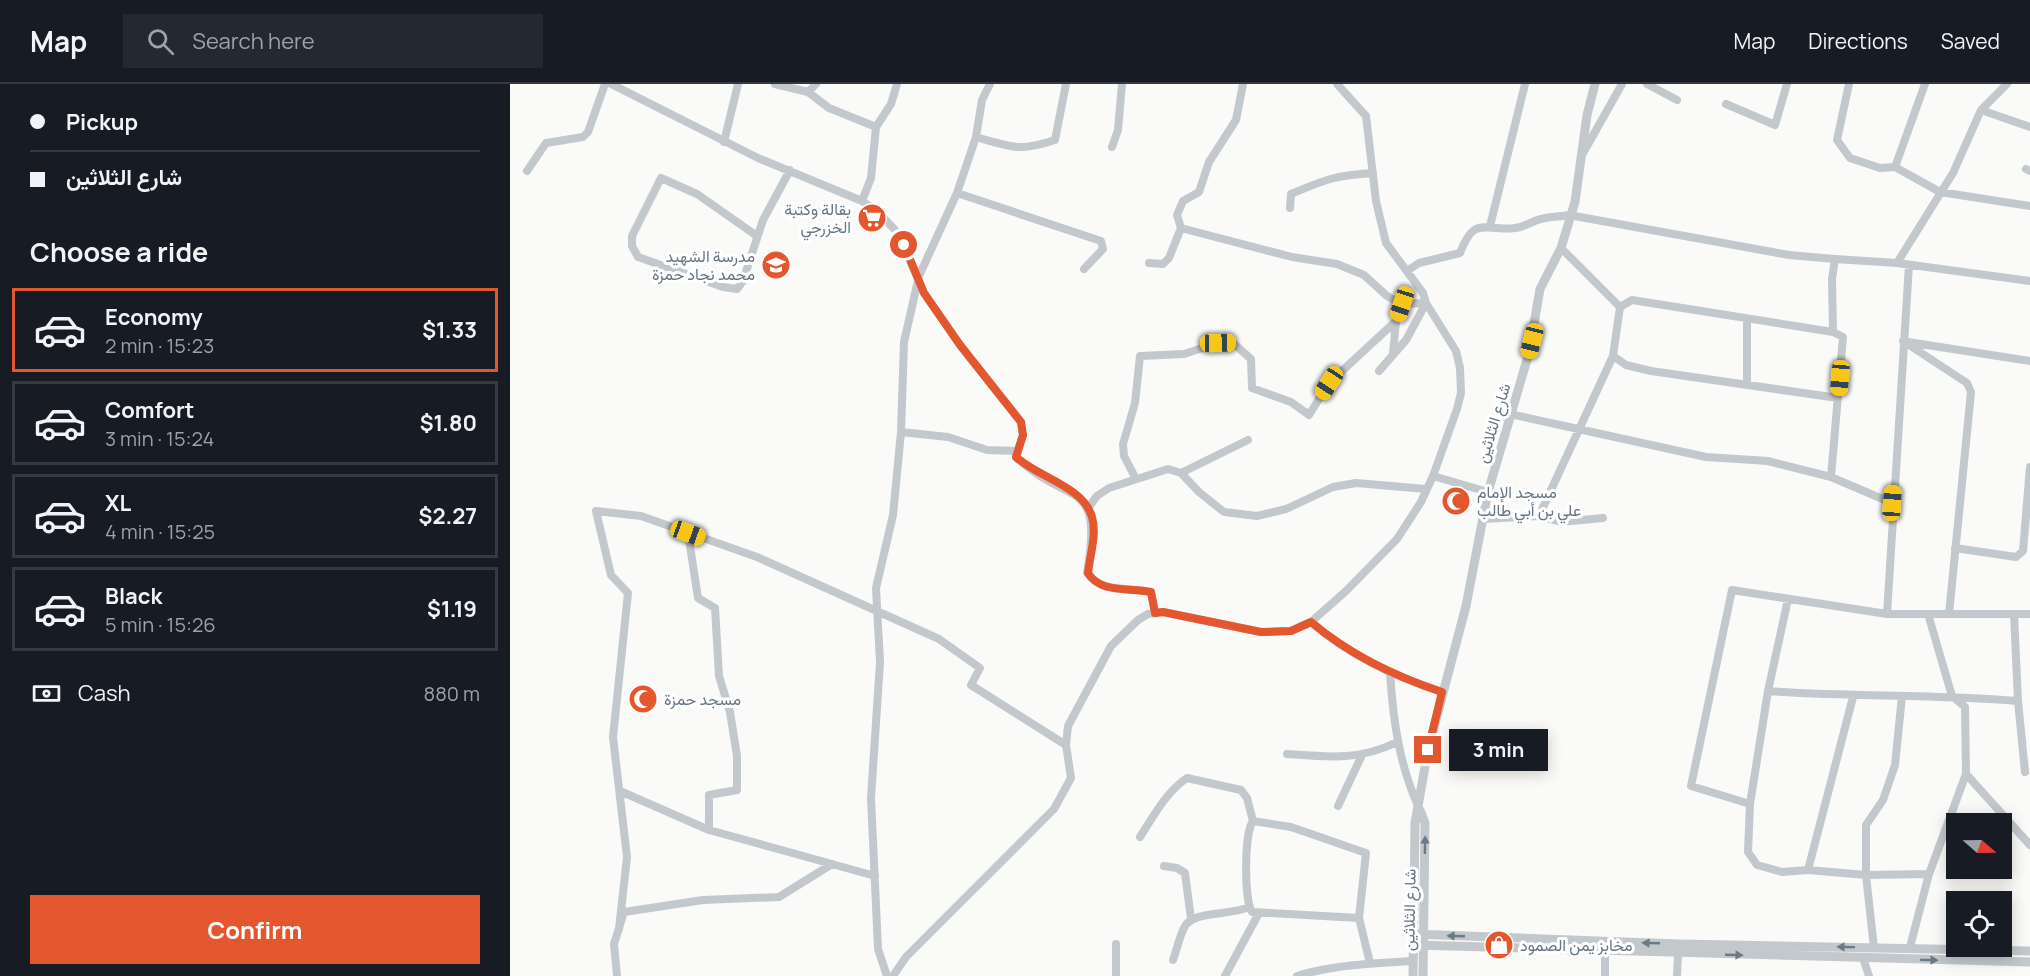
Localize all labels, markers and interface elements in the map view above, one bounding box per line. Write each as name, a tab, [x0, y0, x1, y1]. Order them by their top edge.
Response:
search box	[123, 14, 543, 68]
text: Map	[30, 22, 87, 60]
icon: search	[144, 25, 177, 58]
text: Search here	[192, 26, 315, 56]
text: Map	[1734, 27, 1775, 55]
text: Directions	[1808, 27, 1908, 55]
text: Saved	[1941, 27, 2000, 55]
text: Pickup	[66, 107, 138, 137]
text: شارع الثلاثين	[66, 162, 182, 192]
place label: بقالة وكتبة الخزرجي	[784, 198, 851, 241]
supermarket icon: بقالة وكتبة الخزرجي	[856, 202, 888, 234]
route start	[890, 231, 917, 258]
text: Choose a ride	[30, 233, 208, 270]
place label: مدرسة الشهيد محمد نجاد حمزة	[652, 245, 755, 285]
school or university icon: مدرسة الشهيد محمد نجاد حمزة	[760, 249, 792, 281]
car	[1388, 284, 1416, 324]
text: Economy	[105, 302, 203, 332]
icon: car	[33, 303, 87, 357]
text: $1.33	[422, 315, 477, 345]
car	[1519, 321, 1545, 361]
text: 2 min · 15:23	[105, 332, 214, 359]
car	[1200, 334, 1236, 352]
car	[1829, 359, 1851, 397]
car	[1312, 363, 1346, 403]
street label: شارع الثلاثين	[1470, 380, 1517, 466]
text: Comfort	[105, 395, 194, 425]
icon: car	[33, 396, 87, 450]
text: $1.80	[420, 408, 477, 438]
text: 3 min · 15:24	[105, 425, 214, 452]
place label: مسجد الإمام علي بن أبي طالب	[1477, 481, 1581, 524]
car	[1882, 484, 1902, 522]
mosque icon: مسجد الإمام علي بن أبي طالب	[1440, 485, 1472, 517]
text: XL	[105, 488, 131, 518]
icon: car	[33, 489, 87, 543]
text: $2.27	[419, 501, 477, 531]
text: 4 min · 15:25	[105, 518, 215, 545]
car	[668, 518, 708, 548]
text: Black	[105, 581, 162, 611]
icon: car	[33, 582, 87, 636]
text: $1.19	[427, 594, 477, 624]
text: 5 min · 15:26	[105, 611, 216, 638]
icon: cash	[30, 677, 63, 710]
text: Cash	[78, 678, 131, 708]
text: 880 m	[424, 680, 480, 707]
mosque icon: مسجد حمزة	[627, 683, 659, 715]
place label: مسجد حمزة	[664, 688, 741, 710]
callout: 3 min	[1449, 729, 1548, 771]
route end	[1414, 736, 1441, 763]
text: 3 min	[1473, 736, 1524, 763]
north arrow	[1946, 813, 2012, 879]
map controls	[1946, 813, 2012, 957]
one-way arrow	[1420, 835, 1430, 854]
street label: شارع الثلاثين	[1397, 869, 1422, 951]
button: locate	[1946, 891, 2012, 957]
button: Confirm	[30, 895, 480, 964]
shop icon: مخابز يمن الصمود	[1483, 929, 1515, 961]
one-way arrow	[1446, 931, 1465, 940]
place label: مخابز يمن الصمود	[1520, 934, 1633, 956]
one-way arrow	[1641, 938, 1660, 947]
one-way arrow	[1836, 943, 1855, 952]
one-way arrow	[1724, 950, 1743, 960]
one-way arrow	[1919, 955, 1938, 964]

